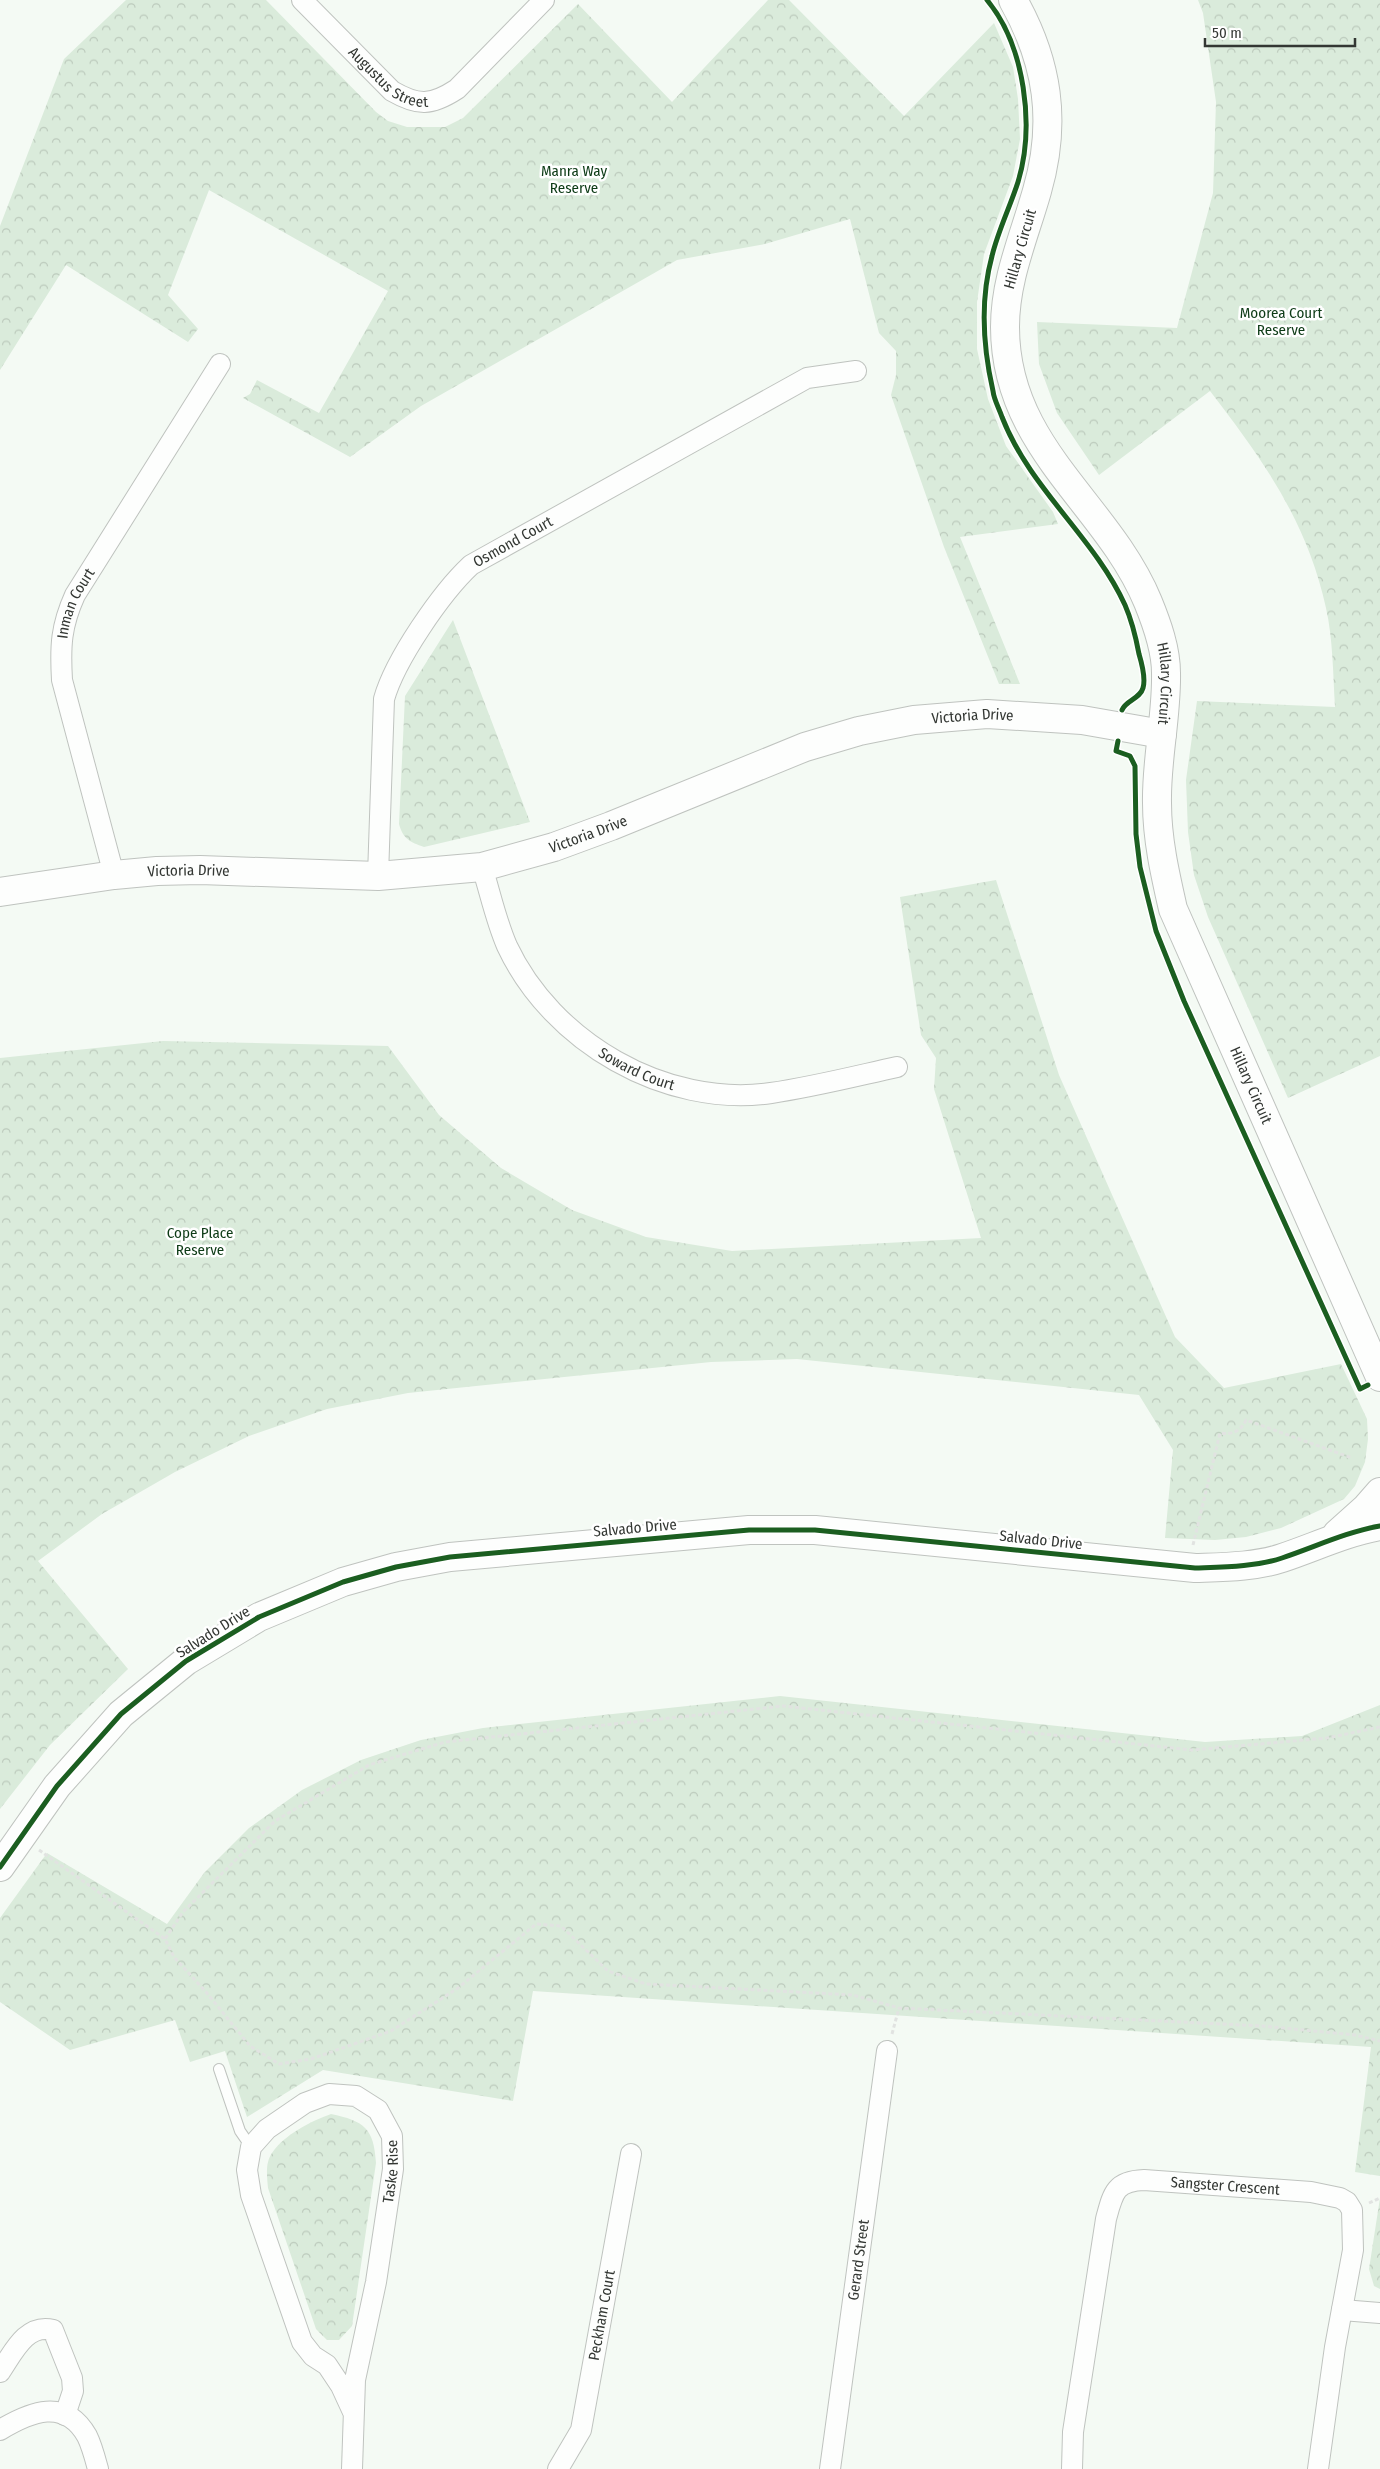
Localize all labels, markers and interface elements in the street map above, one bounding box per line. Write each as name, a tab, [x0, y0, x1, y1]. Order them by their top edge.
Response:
scale bar	[1205, 15, 1355, 47]
text: 50 m	[1212, 24, 1242, 42]
street label: Augustus Street	[345, 43, 429, 111]
park label: Manra Way Reserve	[541, 162, 607, 197]
street label: Hillary Circuit	[1000, 207, 1040, 291]
park label: Moorea Court Reserve	[1240, 304, 1322, 339]
street label: Osmond Court	[470, 512, 556, 571]
street label: Inman Court	[53, 565, 99, 640]
street label: Hillary Circuit	[1153, 641, 1175, 726]
street label: Victoria Drive	[931, 705, 1014, 728]
street label: Victoria Drive	[547, 811, 630, 857]
street label: Victoria Drive	[147, 861, 230, 881]
street label: Soward Court	[595, 1044, 677, 1094]
street label: Hillary Circuit	[1226, 1044, 1276, 1127]
park label: Cope Place Reserve	[167, 1224, 233, 1259]
street label: Salvado Drive	[593, 1515, 677, 1541]
street label: Salvado Drive	[999, 1527, 1083, 1553]
street label: Salvado Drive	[173, 1602, 253, 1662]
street label: Taske Rise	[379, 2140, 402, 2204]
street label: Sangster Crescent	[1170, 2173, 1281, 2199]
street label: Gerard Street	[844, 2218, 873, 2302]
street label: Peckham Court	[585, 2268, 619, 2362]

